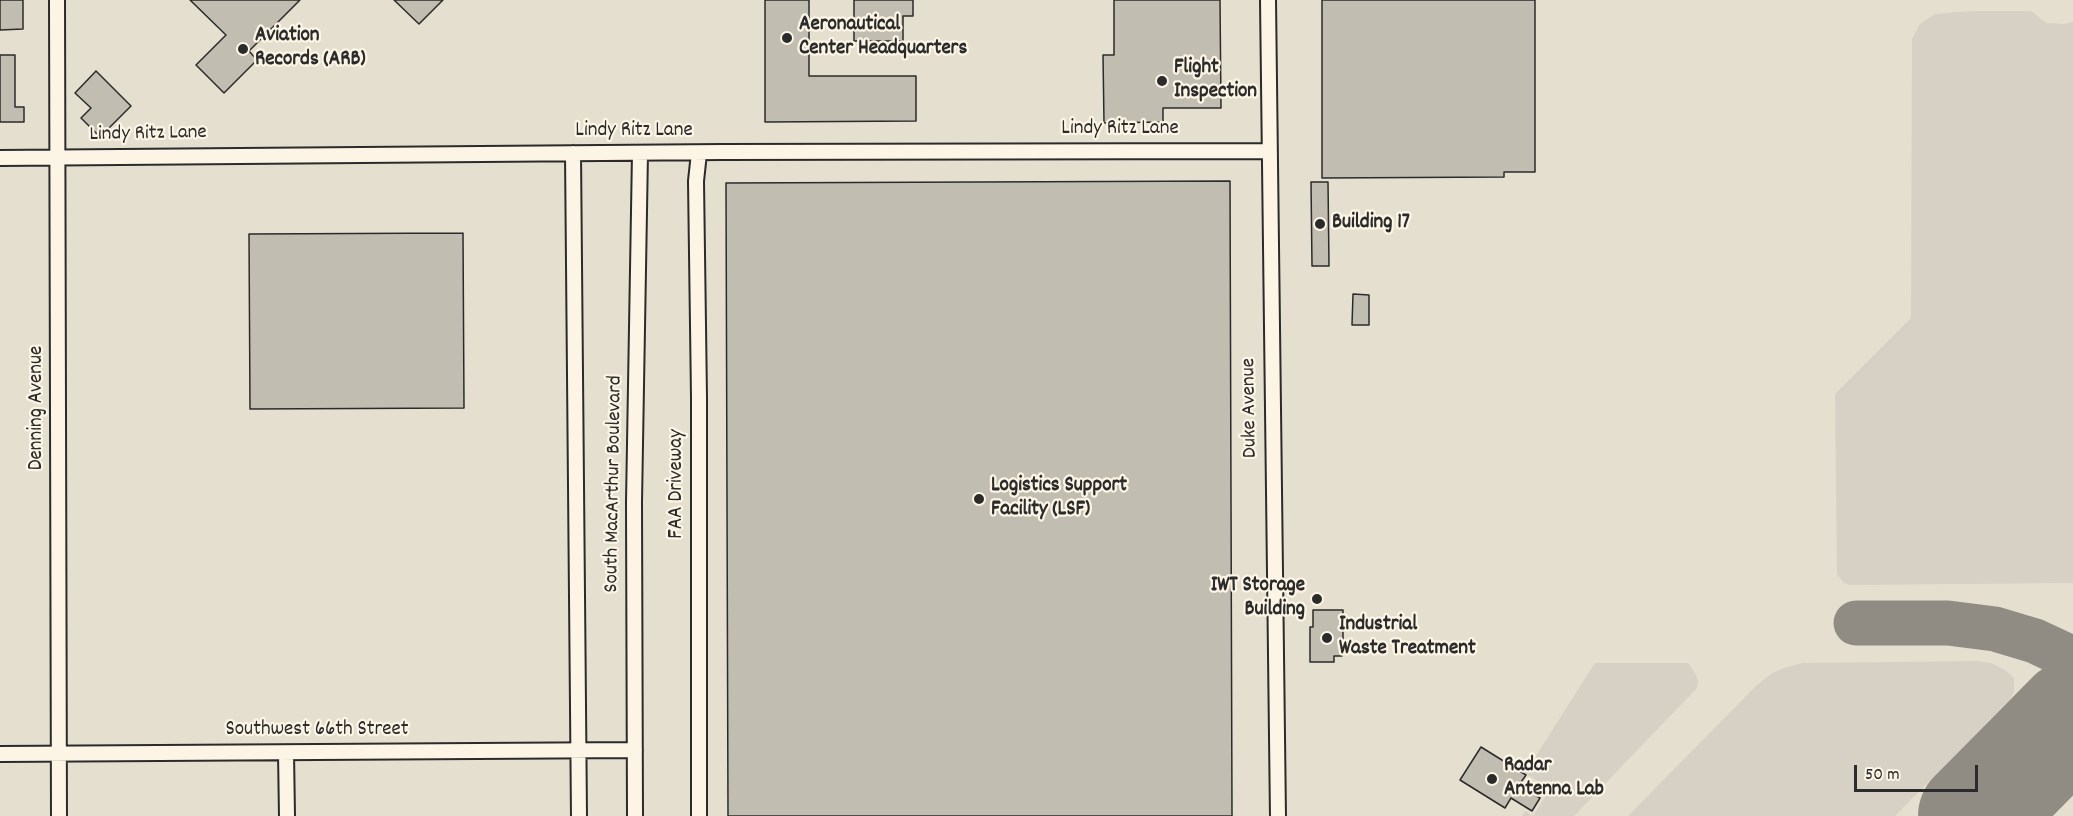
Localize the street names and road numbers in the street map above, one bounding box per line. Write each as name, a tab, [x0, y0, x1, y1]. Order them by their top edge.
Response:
street label: Lindy Ritz Lane	[1061, 117, 1179, 143]
street label: Lindy Ritz Lane	[575, 119, 693, 145]
street label: Lindy Ritz Lane	[89, 121, 207, 149]
street label: Denning Avenue	[25, 346, 51, 470]
street label: Duke Avenue	[1238, 358, 1264, 458]
street label: South MacArthur Boulevard	[601, 375, 629, 593]
street label: FAA Driveway	[665, 429, 691, 539]
street label: Southwest 66th Street	[226, 718, 408, 744]

